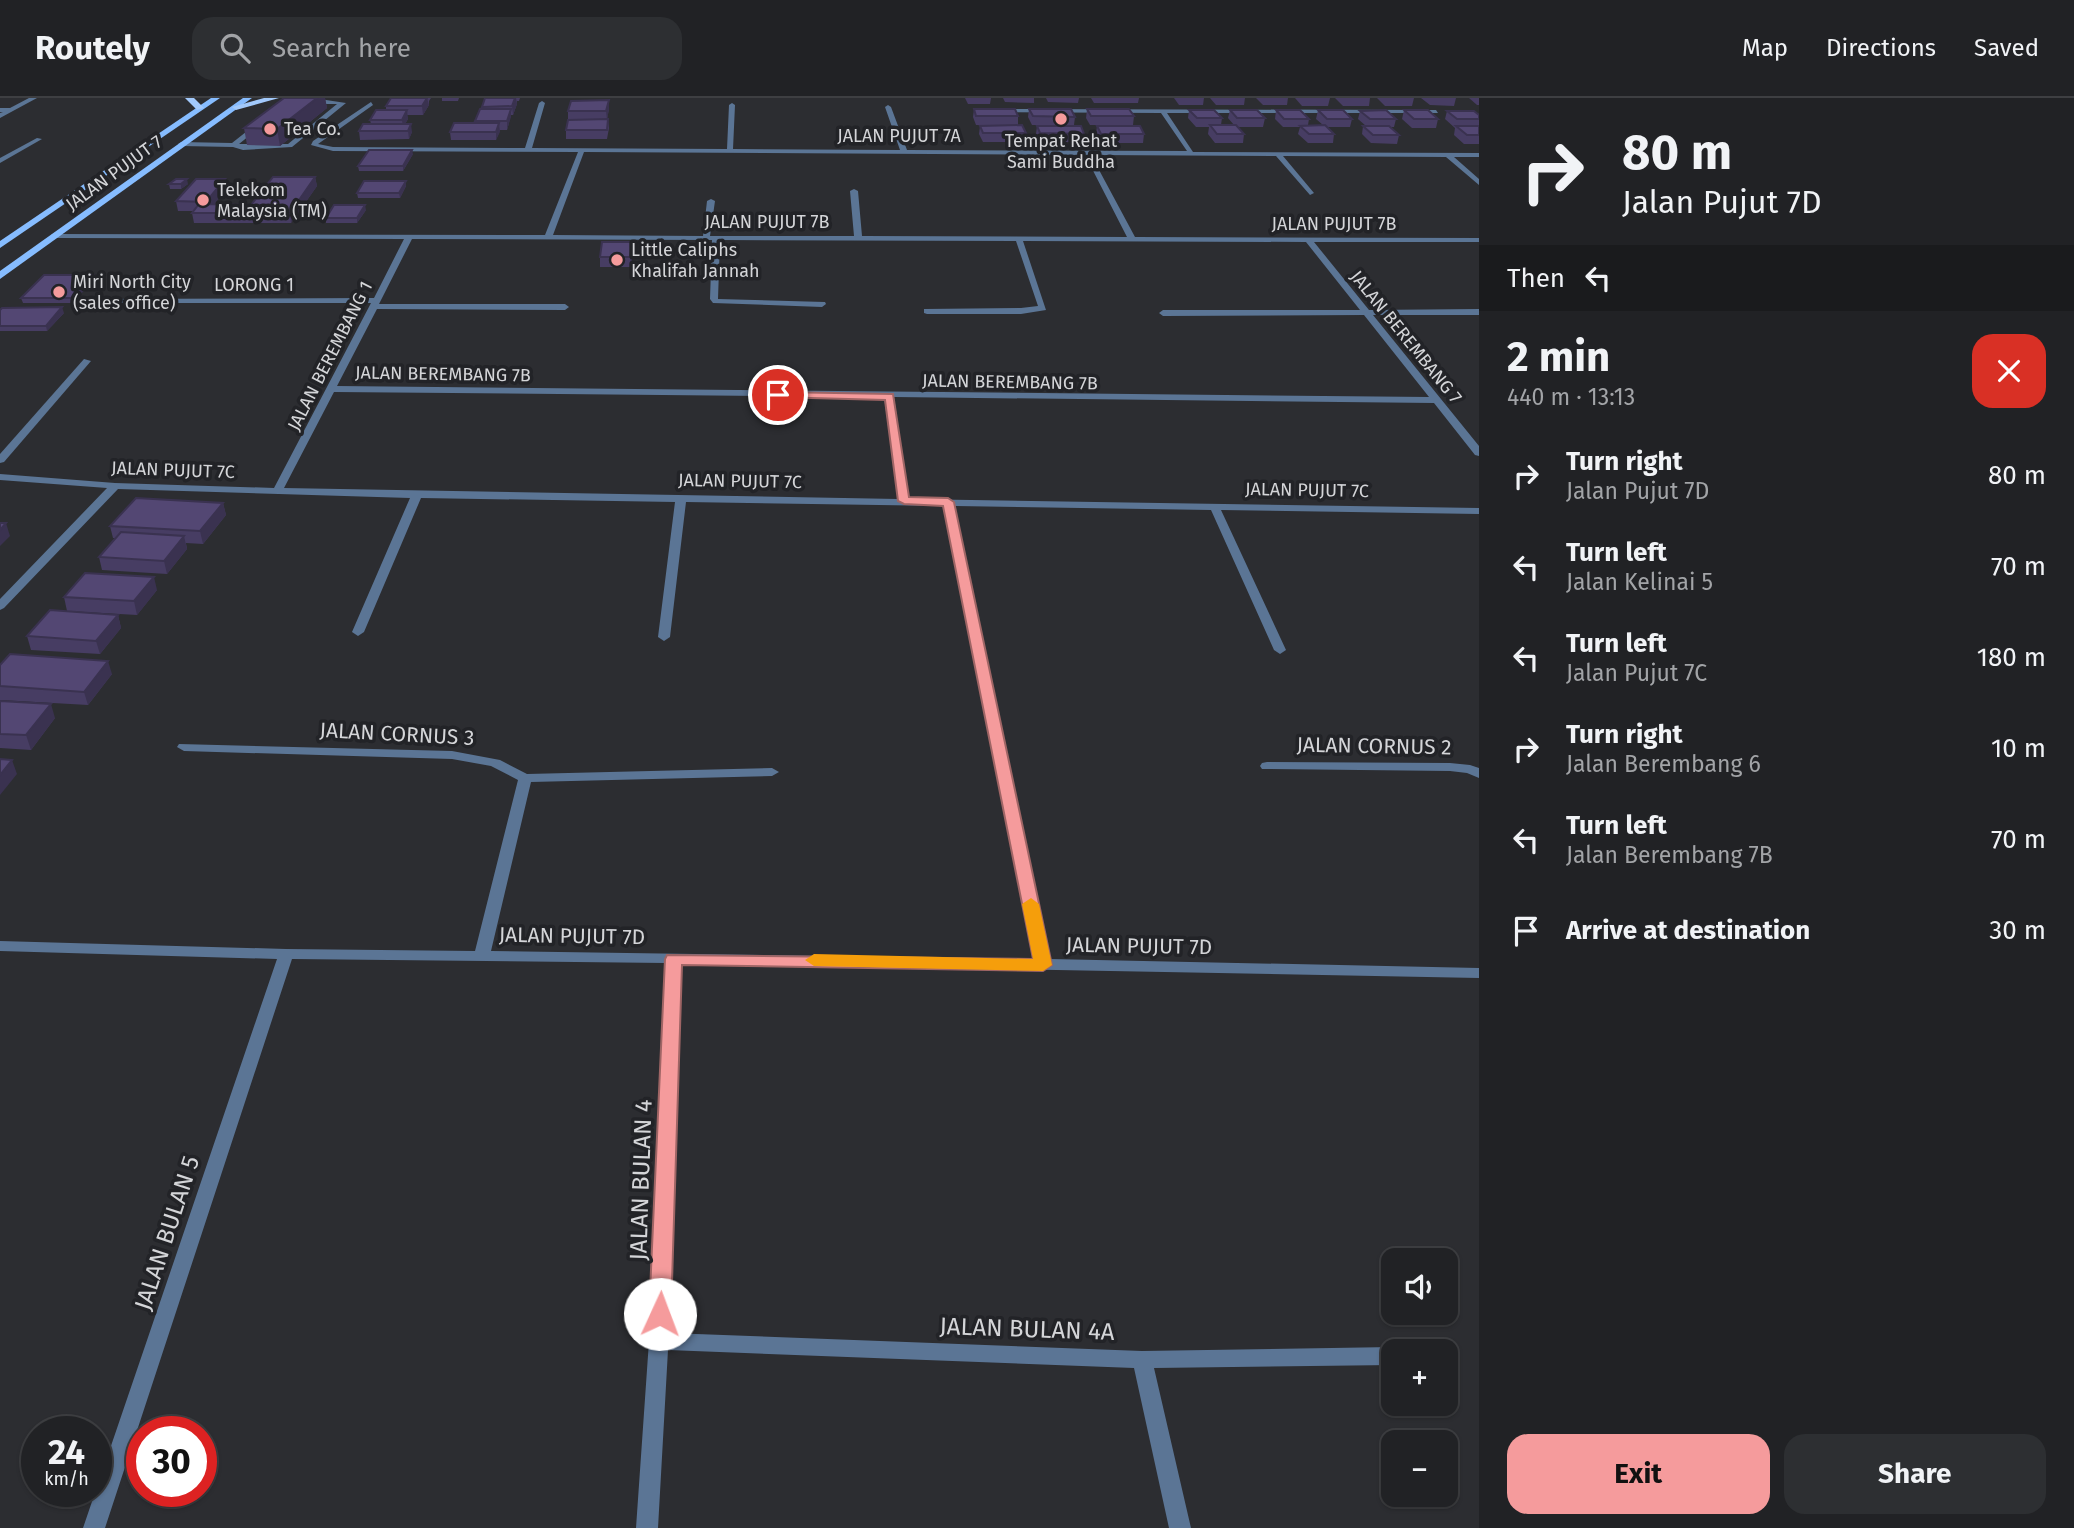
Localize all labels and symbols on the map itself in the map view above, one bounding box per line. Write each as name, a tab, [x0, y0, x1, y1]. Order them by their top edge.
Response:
marker: Tempat Rehat Sami Buddha	[1053, 111, 1069, 127]
place label: Tea Co.	[284, 118, 341, 140]
marker: Tea Co.	[262, 121, 278, 137]
street label: JALAN PUJUT 7A	[837, 125, 962, 147]
place label: Tempat Rehat Sami Buddha	[1005, 130, 1118, 173]
street label: JALAN PUJUT 7	[61, 131, 167, 215]
place label: Telekom Malaysia (TM)	[217, 179, 327, 222]
marker: Telekom Malaysia (TM)	[195, 192, 211, 208]
street label: JALAN PUJUT 7B	[705, 211, 829, 233]
street label: JALAN PUJUT 7B	[1272, 213, 1396, 235]
place label: Little Caliphs Khalifah Jannah	[631, 239, 760, 282]
marker: Little Caliphs Khalifah Jannah	[609, 252, 625, 268]
street label: JALAN BEREMBANG 7	[1346, 266, 1466, 408]
place label: Miri North City (sales office)	[73, 271, 191, 314]
street label: LORONG 1	[214, 274, 294, 296]
street label: JALAN BEREMBANG 1	[283, 278, 377, 434]
marker: Miri North City (sales office)	[51, 284, 67, 300]
street label: JALAN BEREMBANG 7B	[355, 361, 531, 387]
pin	[748, 365, 808, 425]
street label: JALAN BEREMBANG 7B	[922, 369, 1098, 395]
street label: JALAN PUJUT 7C	[111, 457, 235, 483]
street label: JALAN PUJUT 7C	[678, 469, 802, 493]
street label: JALAN PUJUT 7C	[1245, 478, 1369, 502]
street label: JALAN CORNUS 3	[319, 717, 475, 751]
street label: JALAN CORNUS 2	[1296, 732, 1452, 760]
street label: JALAN PUJUT 7D	[499, 922, 645, 950]
street label: JALAN PUJUT 7D	[1066, 932, 1212, 960]
street label: JALAN BULAN 4	[624, 1099, 658, 1261]
street label: JALAN BULAN 5	[129, 1152, 205, 1314]
position arrow	[623, 1277, 697, 1351]
street label: JALAN BULAN 4A	[939, 1312, 1115, 1346]
speed limit sign: 30	[126, 1416, 217, 1507]

